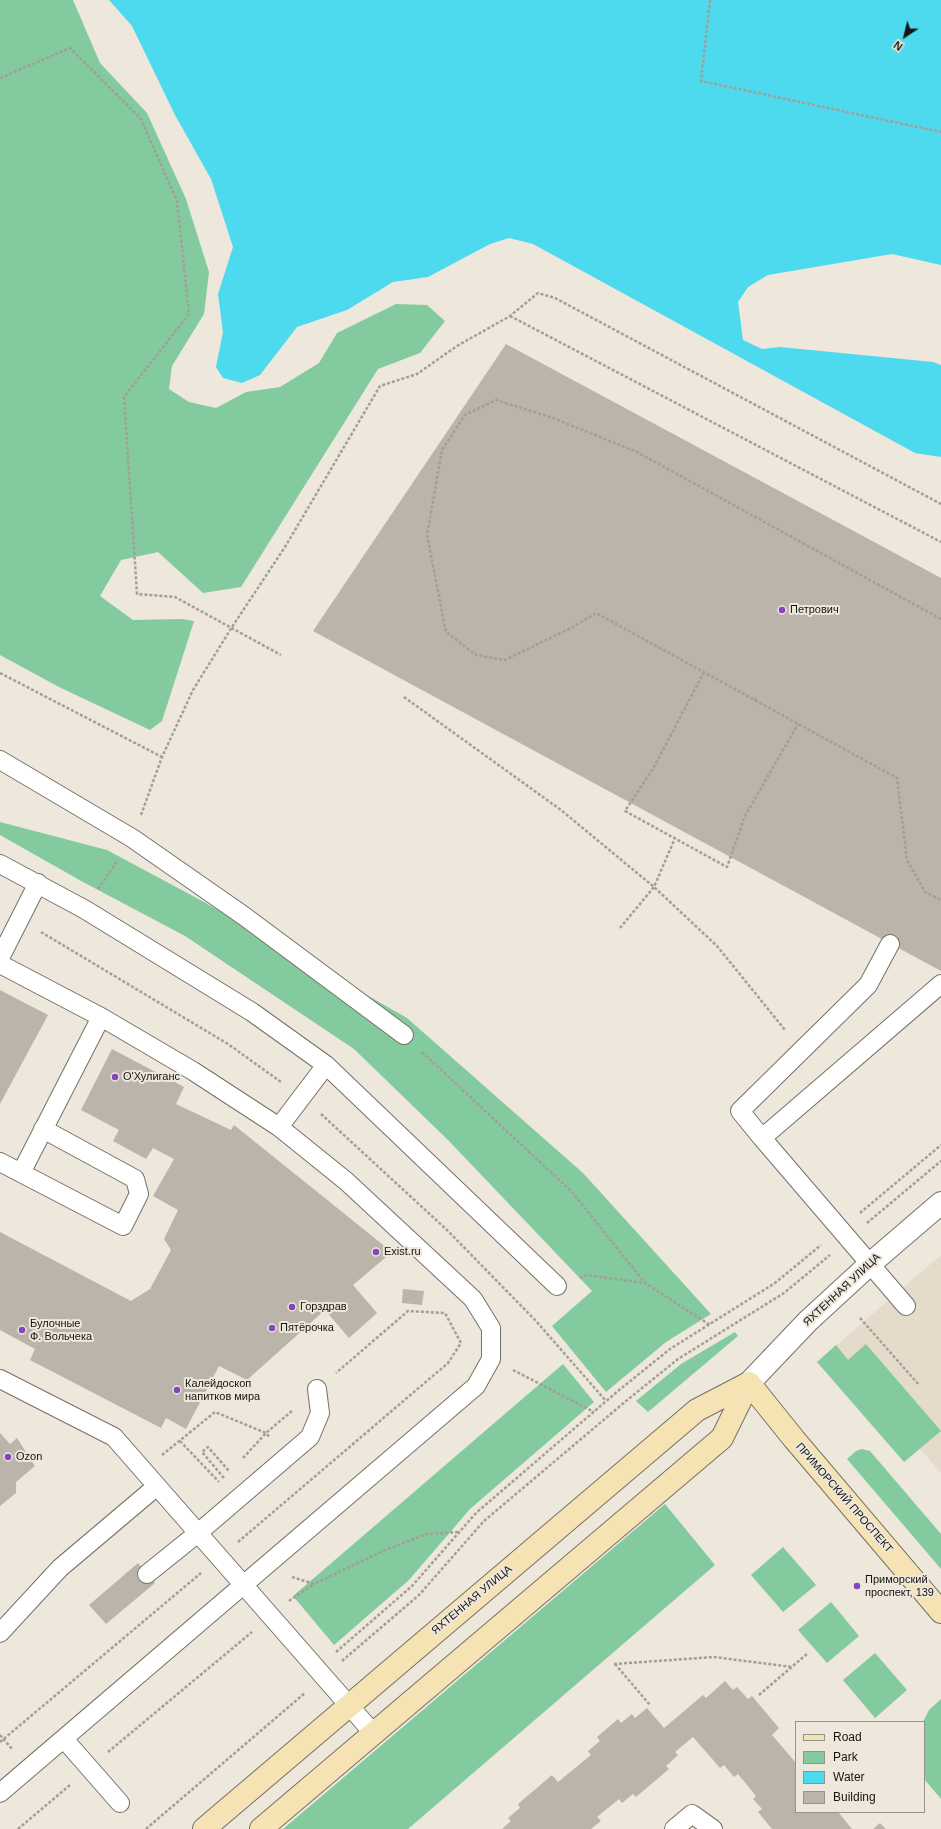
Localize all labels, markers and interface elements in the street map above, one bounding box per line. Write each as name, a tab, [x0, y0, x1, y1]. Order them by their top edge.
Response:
north arrow	[885, 16, 925, 56]
text: N	[891, 39, 905, 53]
place label: Петрович	[790, 603, 839, 617]
marker: Петрович	[777, 605, 787, 615]
place label: О'Хулиганс	[123, 1070, 180, 1084]
marker: О'Хулиганс	[110, 1072, 120, 1082]
place label: Exist.ru	[384, 1245, 421, 1259]
marker: Exist.ru	[371, 1247, 381, 1257]
street label: ЯХТЕННАЯ УЛИЦА	[801, 1251, 883, 1329]
place label: Горздрав	[300, 1300, 347, 1314]
marker: Горздрав	[287, 1302, 297, 1312]
place label: Булочные Ф. Вольчека	[30, 1317, 92, 1343]
place label: Пятёрочка	[280, 1321, 334, 1335]
marker: Пятёрочка	[267, 1323, 277, 1333]
marker: Булочные Ф. Вольчека	[17, 1325, 27, 1335]
place label: Калейдоскоп напитков мира	[185, 1377, 260, 1403]
marker: Калейдоскоп напитков мира	[172, 1385, 182, 1395]
street label: ПРИМОРСКИЙ ПРОСПЕКТ	[793, 1440, 895, 1556]
place label: Ozon	[16, 1450, 42, 1464]
marker: Ozon	[3, 1452, 13, 1462]
street label: ЯХТЕННАЯ УЛИЦА	[429, 1563, 515, 1637]
place label: Приморский проспект, 139	[865, 1573, 934, 1599]
marker: Приморский проспект, 139	[852, 1581, 862, 1591]
legend	[795, 1721, 925, 1813]
text: Road	[833, 1730, 862, 1744]
text: Park	[833, 1750, 858, 1764]
text: Water	[833, 1770, 865, 1784]
text: Building	[833, 1790, 876, 1804]

